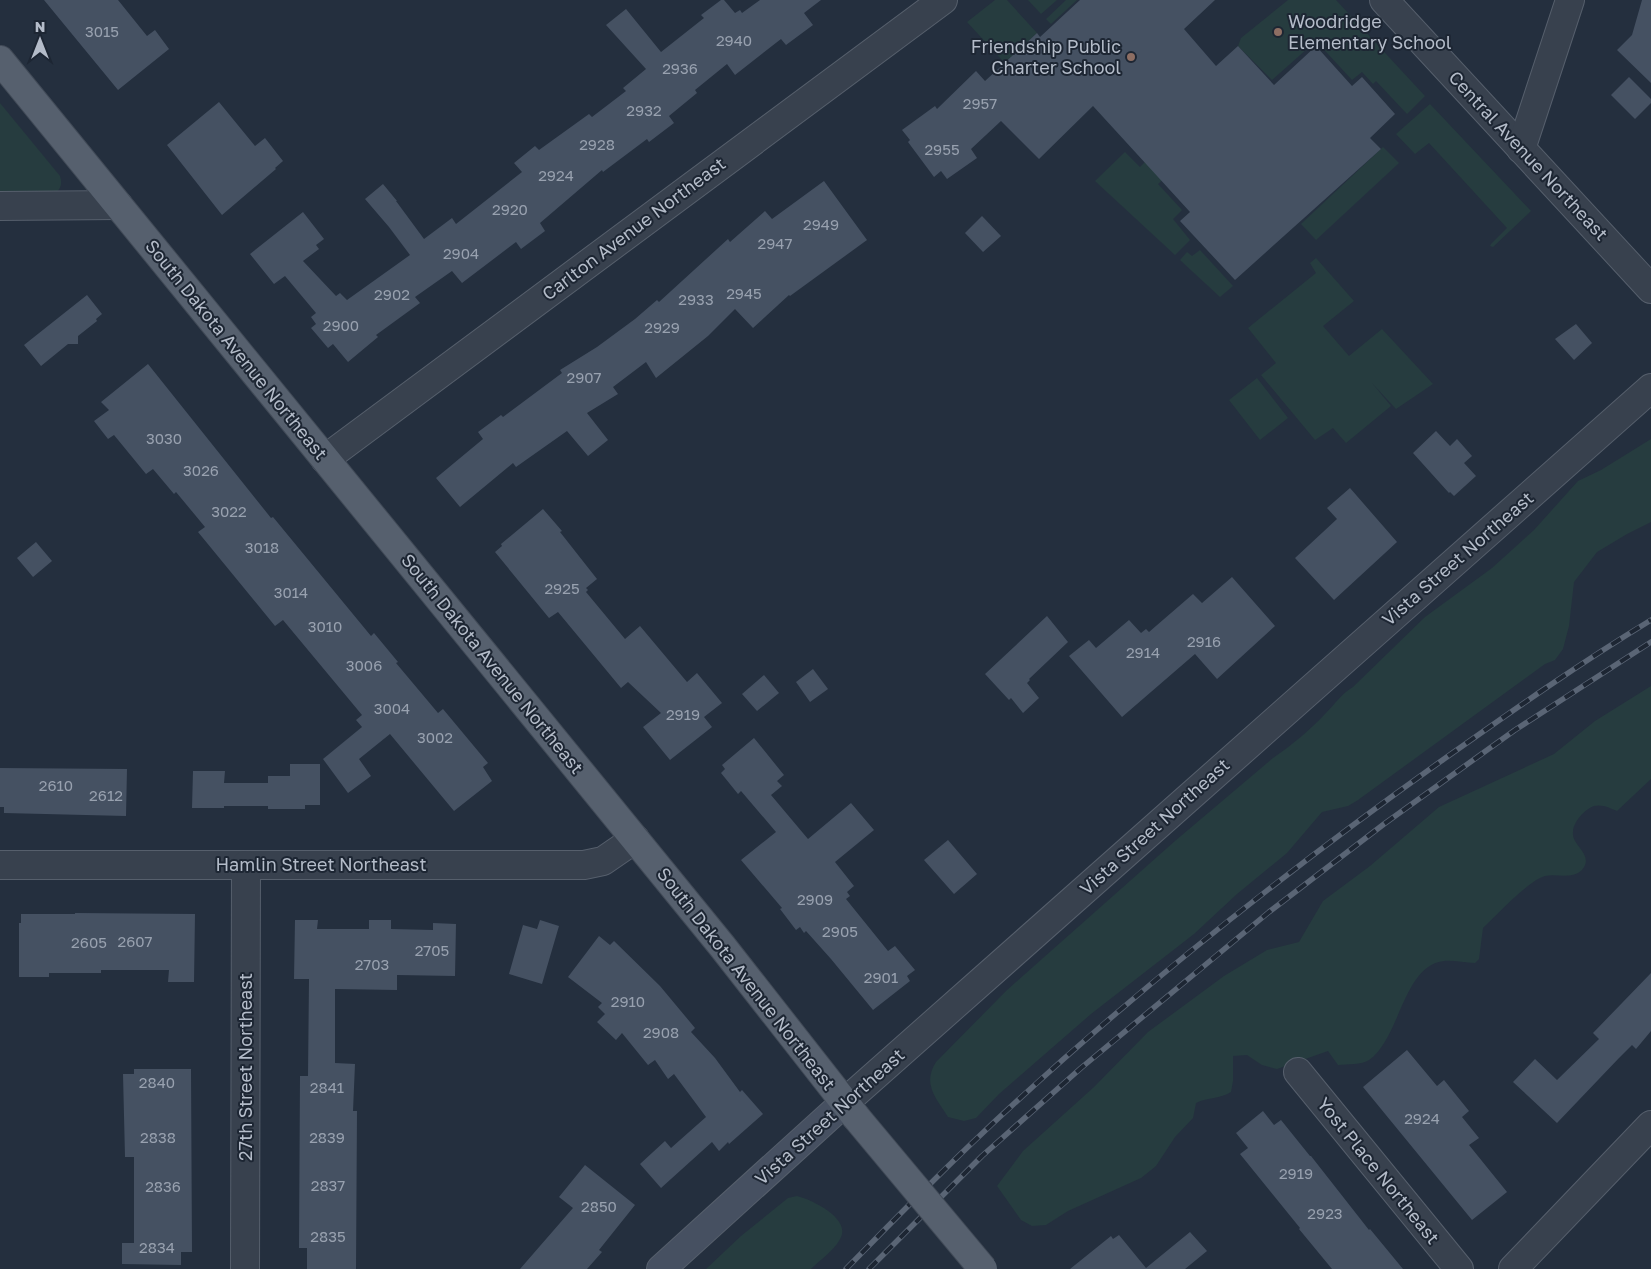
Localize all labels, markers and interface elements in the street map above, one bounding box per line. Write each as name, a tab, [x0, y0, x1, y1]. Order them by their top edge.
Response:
place label: Woodridge Elementary School	[1288, 10, 1452, 53]
north arrow	[15, 15, 65, 65]
text: N	[35, 18, 45, 35]
house number: 3015	[85, 22, 119, 40]
marker: Woodridge Elementary School	[1272, 26, 1284, 38]
house number: 2940	[716, 31, 752, 49]
place label: Friendship Public Charter School	[971, 35, 1121, 78]
marker: Friendship Public Charter School	[1125, 51, 1137, 63]
house number: 2936	[662, 59, 698, 77]
street label: Central Avenue Northeast	[1444, 66, 1613, 245]
house number: 2957	[963, 94, 997, 112]
house number: 2932	[626, 101, 662, 119]
house number: 2928	[579, 135, 615, 153]
house number: 2955	[924, 140, 960, 158]
street label: Carlton Avenue Northeast	[537, 152, 729, 304]
house number: 2924	[538, 166, 574, 184]
house number: 2920	[492, 200, 528, 218]
house number: 2949	[803, 215, 839, 233]
house number: 2947	[758, 234, 792, 252]
street label: South Dakota Avenue Northeast	[141, 235, 332, 464]
house number: 2904	[443, 244, 479, 262]
house number: 2945	[726, 284, 762, 302]
house number: 2902	[374, 285, 410, 303]
house number: 2933	[678, 290, 714, 308]
house number: 2900	[323, 316, 359, 334]
house number: 2929	[644, 318, 680, 336]
house number: 2907	[566, 368, 602, 386]
house number: 3030	[146, 429, 182, 447]
house number: 3026	[183, 461, 219, 479]
street label: Vista Street Northeast	[1377, 486, 1538, 630]
house number: 3022	[211, 502, 247, 520]
house number: 3018	[245, 538, 279, 556]
street label: South Dakota Avenue Northeast	[397, 549, 588, 778]
house number: 2925	[544, 579, 580, 597]
house number: 3014	[274, 583, 308, 601]
house number: 3010	[308, 617, 342, 635]
house number: 2916	[1187, 632, 1221, 650]
house number: 2914	[1126, 643, 1160, 661]
house number: 3006	[346, 656, 382, 674]
house number: 3004	[374, 699, 410, 717]
house number: 2919	[666, 705, 700, 723]
house number: 3002	[417, 728, 453, 746]
street label: Vista Street Northeast	[1075, 753, 1234, 899]
house number: 2610	[39, 776, 73, 794]
house number: 2612	[89, 786, 123, 804]
street label: Hamlin Street Northeast	[215, 853, 427, 875]
street label: South Dakota Avenue Northeast	[653, 863, 841, 1094]
house number: 2909	[797, 890, 833, 908]
house number: 2905	[822, 922, 858, 940]
house number: 2607	[117, 932, 153, 950]
house number: 2605	[71, 933, 107, 951]
house number: 2705	[415, 941, 449, 959]
house number: 2703	[355, 955, 389, 973]
house number: 2901	[864, 968, 898, 986]
street label: 27th Street Northeast	[234, 973, 256, 1161]
house number: 2910	[611, 992, 645, 1010]
house number: 2908	[643, 1023, 679, 1041]
street label: Vista Street Northeast	[750, 1043, 909, 1189]
house number: 2840	[139, 1073, 175, 1091]
house number: 2841	[310, 1078, 344, 1096]
street label: Yost Place Northeast	[1313, 1093, 1445, 1248]
house number: 2924	[1404, 1109, 1440, 1127]
house number: 2838	[140, 1128, 176, 1146]
house number: 2839	[309, 1128, 345, 1146]
house number: 2919	[1279, 1164, 1313, 1182]
house number: 2837	[311, 1176, 345, 1194]
house number: 2836	[145, 1177, 181, 1195]
house number: 2850	[581, 1197, 617, 1215]
house number: 2923	[1307, 1204, 1343, 1222]
house number: 2835	[310, 1227, 346, 1245]
house number: 2834	[139, 1238, 175, 1256]

